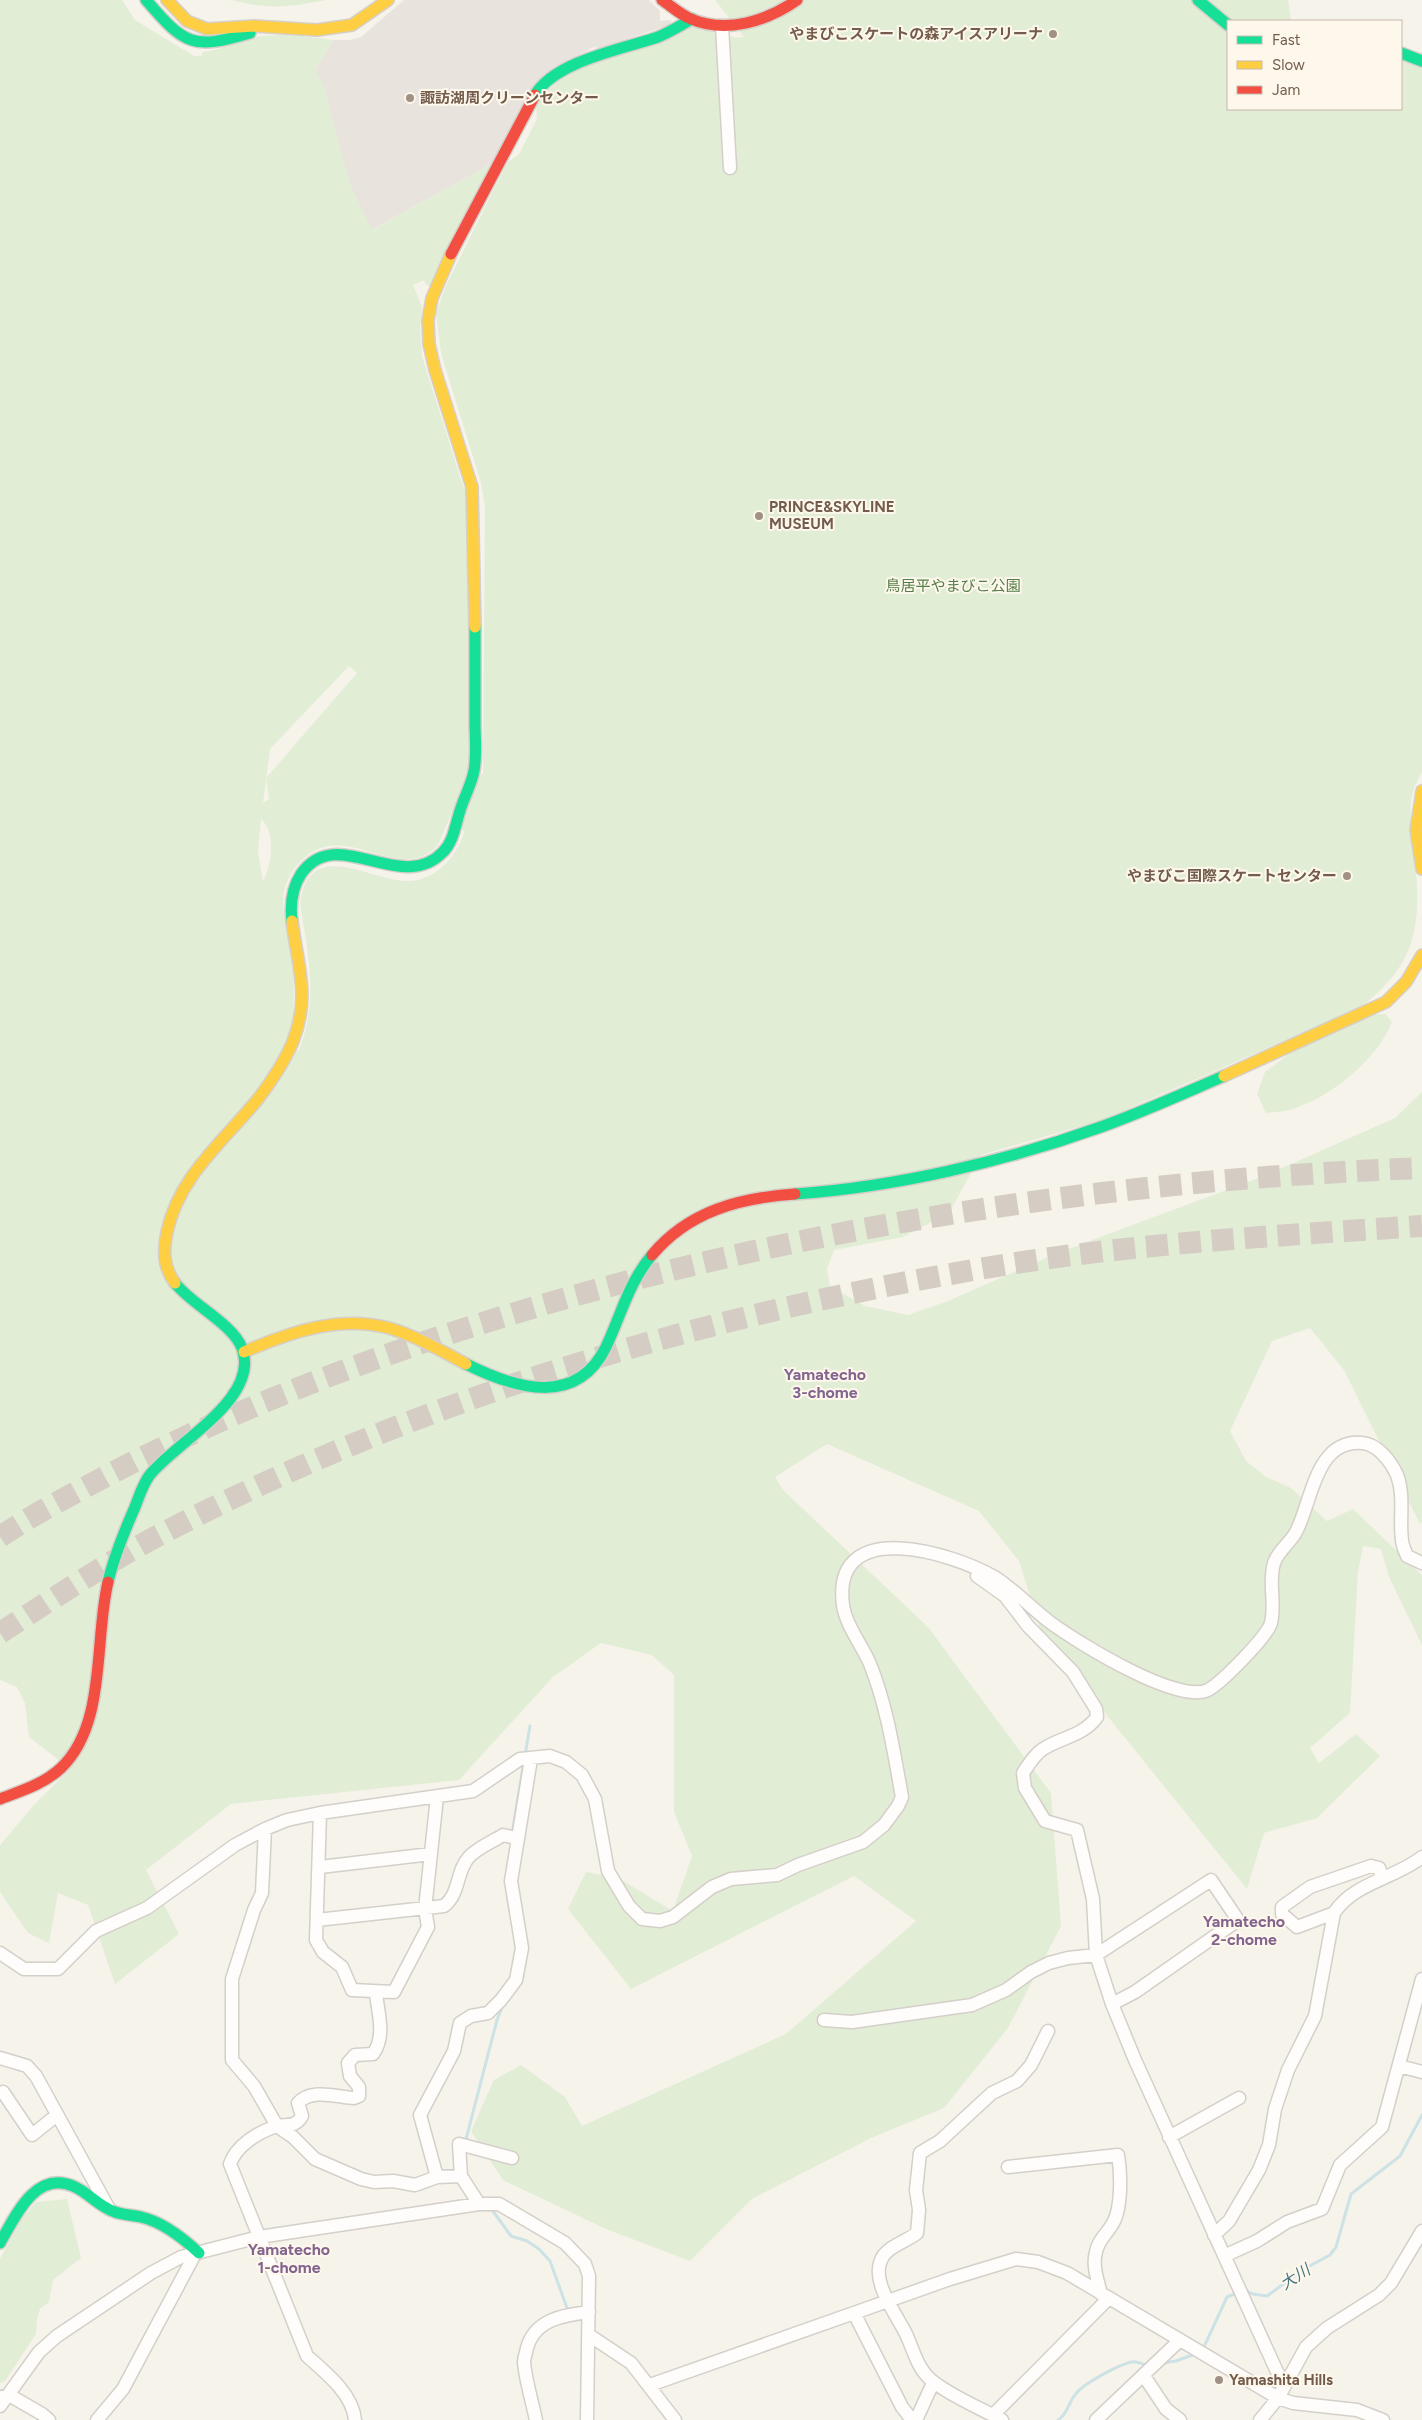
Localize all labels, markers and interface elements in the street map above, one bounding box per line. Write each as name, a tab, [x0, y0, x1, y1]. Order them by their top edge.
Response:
legend	[1227, 20, 1402, 110]
place label: やまびこスケートの森アイスアリーナ	[789, 25, 1043, 43]
marker: やまびこスケートの森アイスアリーナ	[1047, 28, 1059, 40]
text: Fast	[1272, 31, 1301, 49]
text: Slow	[1272, 56, 1305, 74]
text: Jam	[1272, 81, 1300, 99]
place label: 諏訪湖周クリーンセンター	[420, 89, 599, 107]
marker: 諏訪湖周クリーンセンター	[404, 92, 416, 104]
place label: PRINCE&SKYLINE MUSEUM	[769, 498, 895, 533]
marker: PRINCE&SKYLINE MUSEUM	[753, 510, 765, 522]
park label: 鳥居平やまびこ公園	[885, 577, 1021, 595]
place label: やまびこ国際スケートセンター	[1127, 867, 1337, 885]
marker: やまびこ国際スケートセンター	[1341, 870, 1353, 882]
district label: Yamatecho 3-chome	[784, 1365, 866, 1402]
district label: Yamatecho 2-chome	[1203, 1912, 1285, 1949]
district label: Yamatecho 1-chome	[248, 2240, 330, 2277]
water label: 大川	[1276, 2259, 1315, 2294]
place label: Yamashita Hills	[1229, 2371, 1333, 2389]
marker: Yamashita Hills	[1213, 2374, 1225, 2386]

